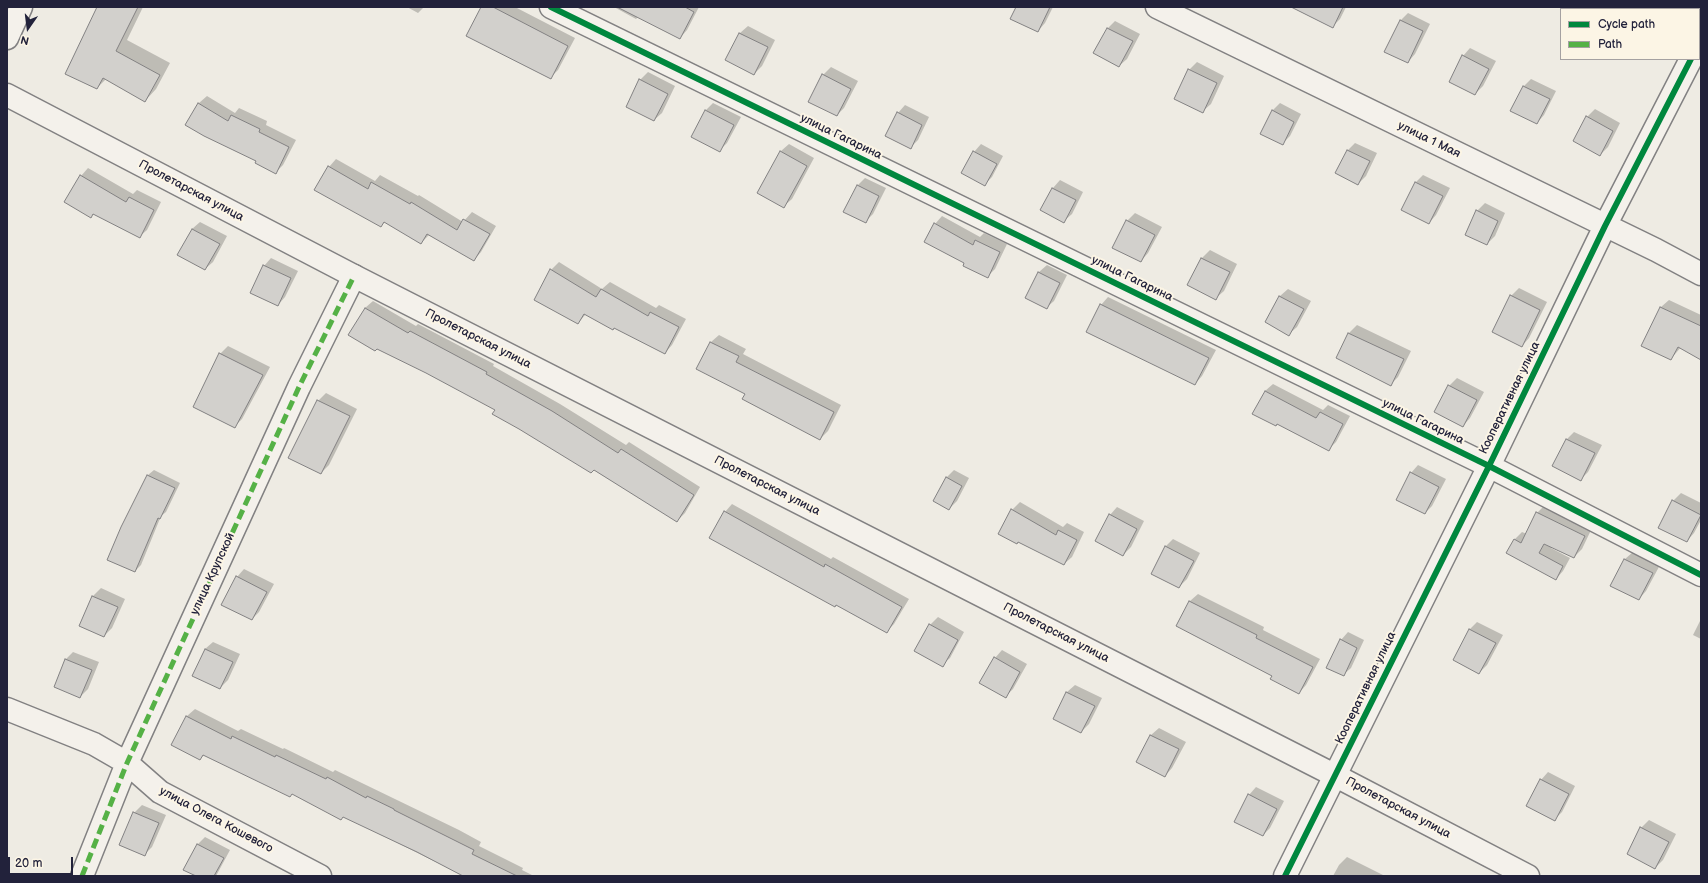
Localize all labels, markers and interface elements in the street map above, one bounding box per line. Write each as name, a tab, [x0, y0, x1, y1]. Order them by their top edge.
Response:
north arrow	[8, 8, 48, 48]
legend	[1560, 8, 1700, 60]
text: Cycle path	[1598, 17, 1655, 32]
text: N	[19, 33, 31, 47]
text: Path	[1598, 37, 1622, 52]
street label: улица Гагарина	[798, 111, 884, 163]
street label: улица 1 Мая	[1395, 119, 1463, 161]
street label: Пролетарская улица	[136, 157, 246, 225]
street label: улица Гагарина	[1089, 253, 1175, 305]
street label: Пролетарская улица	[423, 306, 533, 372]
street label: Кооперативная улица	[1477, 339, 1543, 457]
street label: улица Гагарина	[1380, 396, 1466, 448]
street label: Пролетарская улица	[712, 453, 822, 519]
street label: улица Крупской	[188, 531, 238, 617]
street label: Пролетарская улица	[1001, 600, 1111, 666]
street label: Кооперативная улица	[1333, 629, 1399, 747]
street label: Пролетарская улица	[1343, 774, 1453, 842]
street label: улица Олега Кошевого	[157, 784, 275, 856]
scale bar	[10, 849, 75, 875]
text: 20 m	[15, 856, 42, 871]

